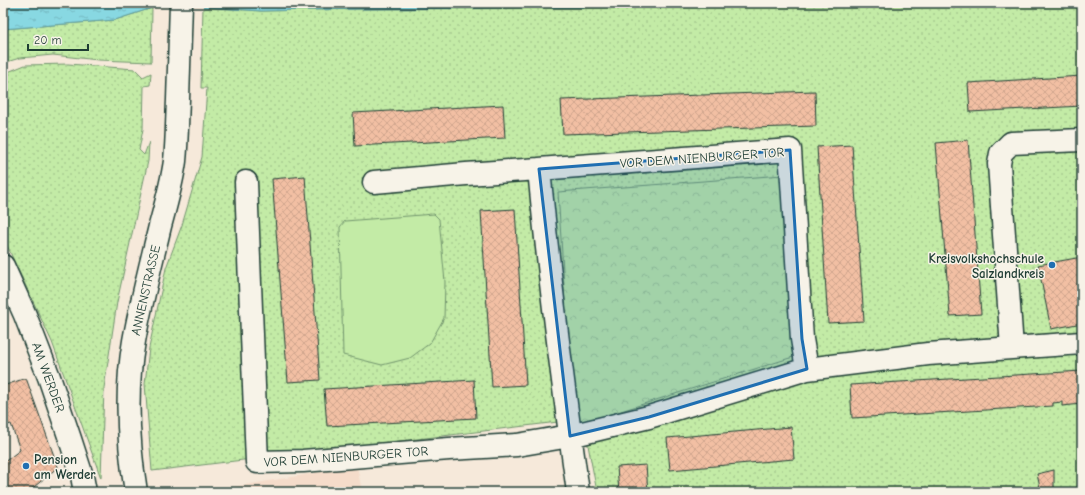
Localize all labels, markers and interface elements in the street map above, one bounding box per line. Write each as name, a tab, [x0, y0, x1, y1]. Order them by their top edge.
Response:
scale bar	[28, 26, 88, 52]
text: 20 m	[34, 33, 62, 47]
street label: VOR DEM NIENBURGER TOR	[620, 144, 785, 171]
street label: ANNENSTRASSE	[128, 243, 163, 337]
place label: Kreisvolkshochschule Salzlandkreis	[929, 251, 1045, 281]
marker: Kreisvolkshochschule Salzlandkreis	[1047, 260, 1057, 270]
street label: AM WERDER	[29, 340, 68, 414]
street label: VOR DEM NIENBURGER TOR	[264, 443, 429, 470]
place label: Pension am Werder	[34, 452, 96, 482]
marker: Pension am Werder	[21, 461, 31, 471]

